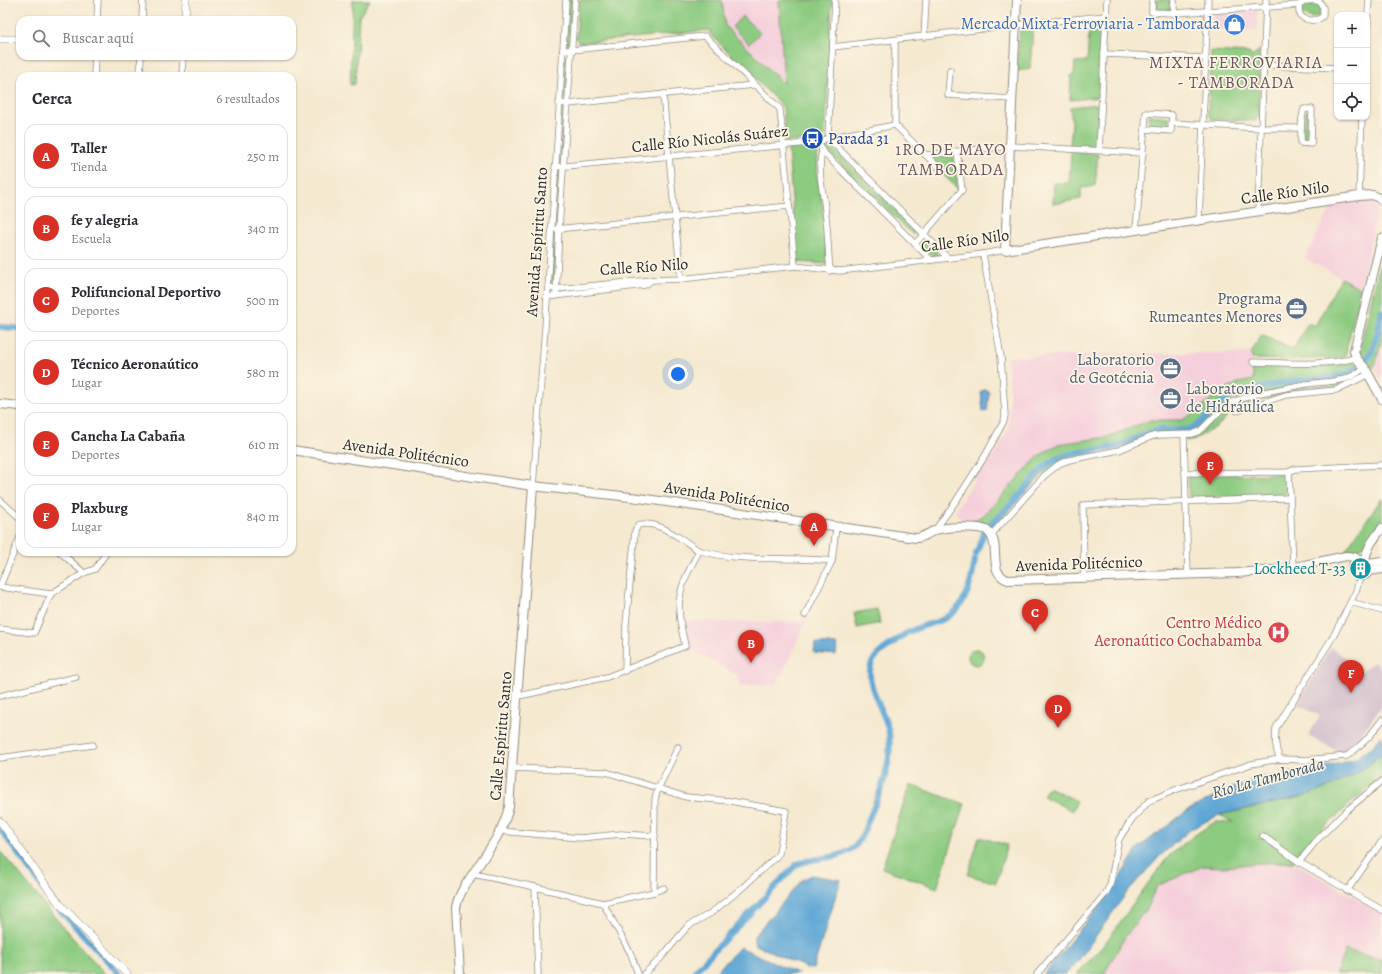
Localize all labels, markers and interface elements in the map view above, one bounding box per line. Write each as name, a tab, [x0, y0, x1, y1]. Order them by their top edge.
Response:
shop icon: Mercado Mixta Ferroviaria - Tamborada	[1222, 11, 1248, 37]
map controls	[1334, 12, 1370, 120]
button: +	[1334, 12, 1370, 48]
place label: Mercado Mixta Ferroviaria - Tamborada	[961, 13, 1221, 35]
search box	[16, 16, 296, 60]
icon: search	[30, 27, 52, 49]
text: Buscar aquí	[62, 28, 134, 48]
button: −	[1334, 48, 1370, 84]
district label: MIXTA FERROVIARIA - TAMBORADA	[1149, 51, 1323, 94]
button: locate	[1334, 84, 1370, 120]
text: Cerca	[32, 87, 72, 110]
text: 6 resultados	[216, 90, 280, 107]
street label: Calle Río Nicolás Suárez	[631, 120, 789, 158]
bus stop icon: Parada 31	[800, 126, 826, 152]
place label: Parada 31	[828, 128, 889, 150]
text: Taller	[71, 138, 107, 158]
district label: 1RO DE MAYO TAMBORADA	[895, 138, 1007, 181]
text: A	[42, 148, 50, 165]
text: 250 m	[247, 148, 279, 165]
text: Tienda	[71, 158, 107, 175]
street label: Avenida Espíritu Santo	[521, 166, 553, 318]
street label: Calle Río Nilo	[1240, 176, 1330, 210]
text: fe y alegria	[71, 210, 139, 230]
text: B	[42, 220, 50, 237]
text: 340 m	[247, 220, 279, 237]
street label: Calle Río Nilo	[920, 224, 1010, 258]
text: Escuela	[71, 230, 112, 247]
street label: Calle Río Nilo	[599, 253, 689, 281]
text: Polifuncional Deportivo	[71, 282, 221, 302]
place label: Programa Rumeantes Menores	[1149, 288, 1283, 328]
text: C	[42, 292, 50, 309]
text: 500 m	[246, 292, 279, 309]
office icon: Programa Rumeantes Menores	[1284, 295, 1310, 321]
text: Deportes	[71, 302, 120, 319]
place label: Laboratorio de Geotécnia	[1070, 349, 1155, 389]
text: Técnico Aeronaútico	[71, 354, 199, 374]
office icon: Laboratorio de Geotécnia	[1157, 356, 1183, 382]
text: D	[41, 364, 51, 381]
text: 580 m	[247, 364, 279, 381]
your location	[668, 364, 688, 384]
text: Lugar	[71, 374, 102, 391]
place label: Laboratorio de Hidráulica	[1186, 378, 1275, 418]
office icon: Laboratorio de Hidráulica	[1158, 385, 1184, 411]
text: Cancha La Cabaña	[71, 426, 185, 446]
street label: Avenida Politécnico	[341, 433, 470, 473]
text: E	[42, 436, 50, 453]
text: 610 m	[248, 436, 279, 453]
text: Deportes	[71, 446, 120, 463]
pin: E	[1197, 452, 1223, 485]
street label: Avenida Politécnico	[662, 476, 791, 518]
text: Plaxburg	[71, 498, 128, 518]
text: F	[43, 508, 49, 525]
text: 840 m	[246, 508, 279, 525]
pin: A	[801, 513, 827, 546]
text: Lugar	[71, 518, 102, 535]
street label: Avenida Politécnico	[1014, 551, 1143, 577]
building icon: Lockheed T-33	[1348, 556, 1374, 582]
place label: Lockheed T-33	[1254, 558, 1346, 580]
pin: C	[1022, 599, 1048, 632]
place label: Centro Médico Aeronaútico Cochabamba	[1094, 612, 1263, 652]
hospital icon: Centro Médico Aeronaútico Cochabamba	[1265, 619, 1291, 645]
pin: B	[738, 630, 764, 663]
pin: F	[1338, 660, 1364, 693]
street label: Calle Espíritu Santo	[484, 670, 518, 802]
pin: D	[1045, 695, 1071, 728]
water label: Río La Tamborada	[1209, 752, 1327, 804]

